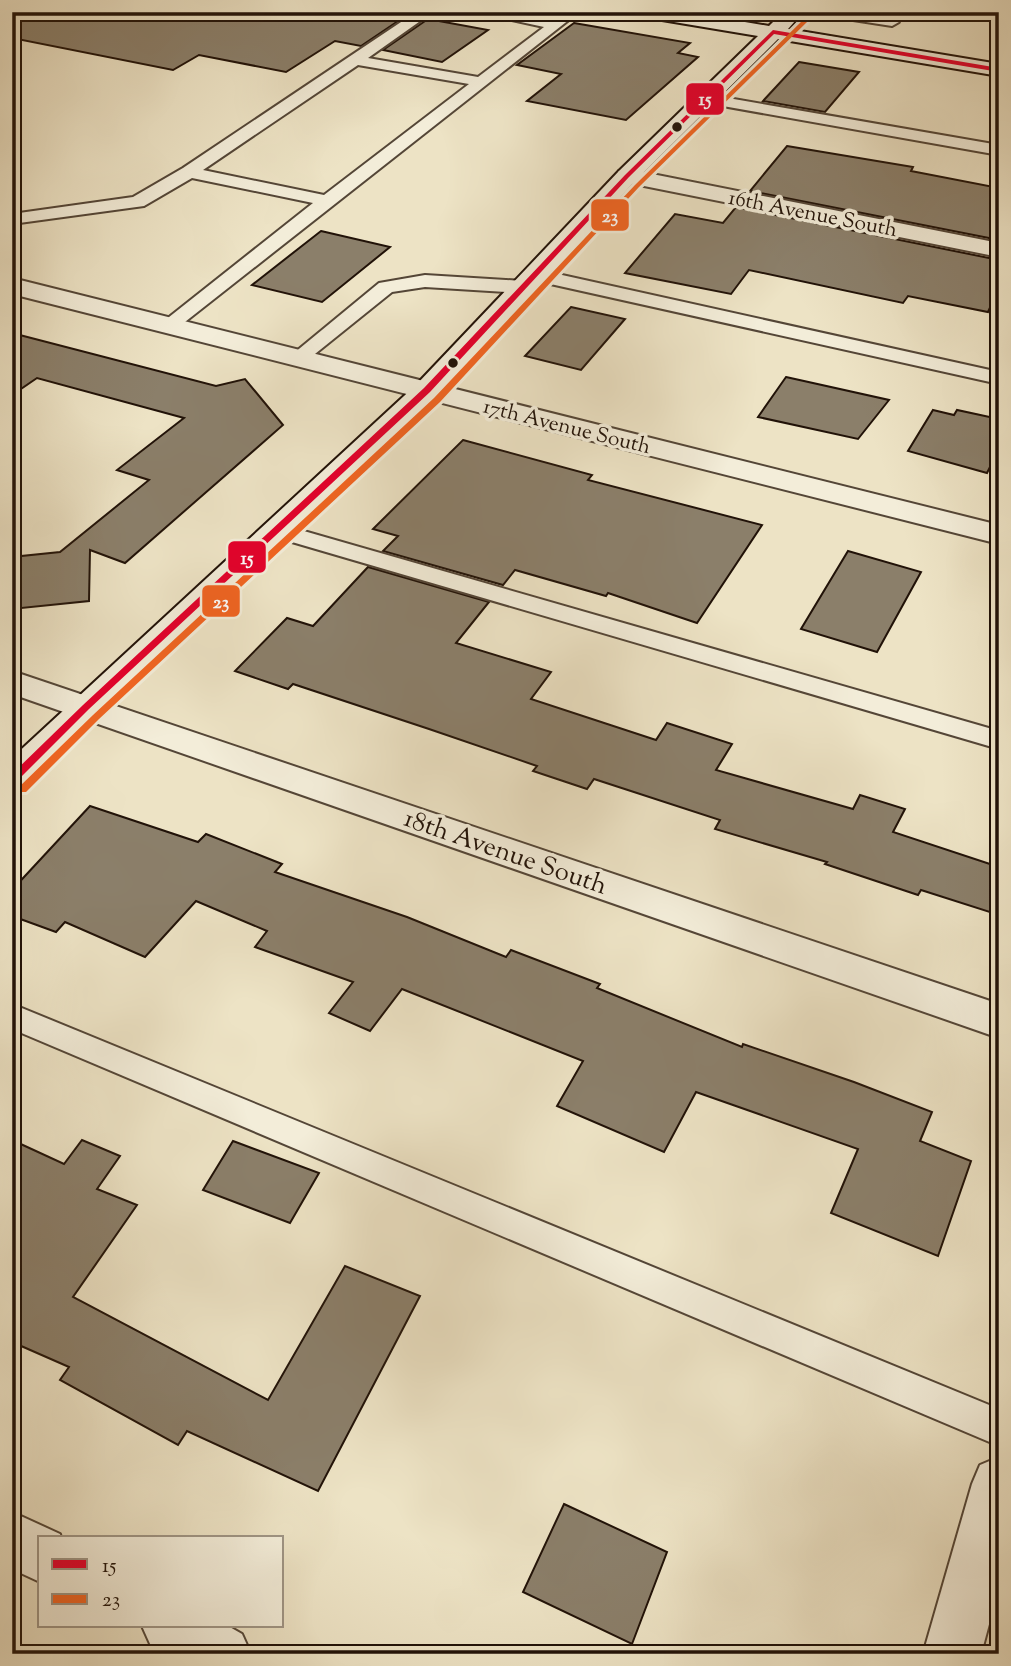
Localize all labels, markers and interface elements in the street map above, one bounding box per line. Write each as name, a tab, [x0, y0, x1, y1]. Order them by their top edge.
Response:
line badge: 15	[685, 82, 725, 116]
text: 15	[699, 87, 712, 114]
unlabelled marker	[670, 120, 684, 134]
street label: 16th Avenue South	[725, 184, 900, 246]
line badge: 23	[590, 198, 630, 232]
text: 23	[602, 204, 619, 231]
unlabelled marker	[446, 356, 460, 370]
street label: 17th Avenue South	[479, 393, 654, 463]
line badge: 15	[227, 540, 267, 574]
text: 15	[241, 546, 254, 573]
line badge: 23	[201, 584, 241, 618]
text: 23	[213, 590, 230, 617]
street label: 18th Avenue South	[399, 801, 612, 905]
legend	[38, 1536, 284, 1628]
text: 15	[102, 1552, 116, 1582]
text: 23	[102, 1586, 120, 1616]

